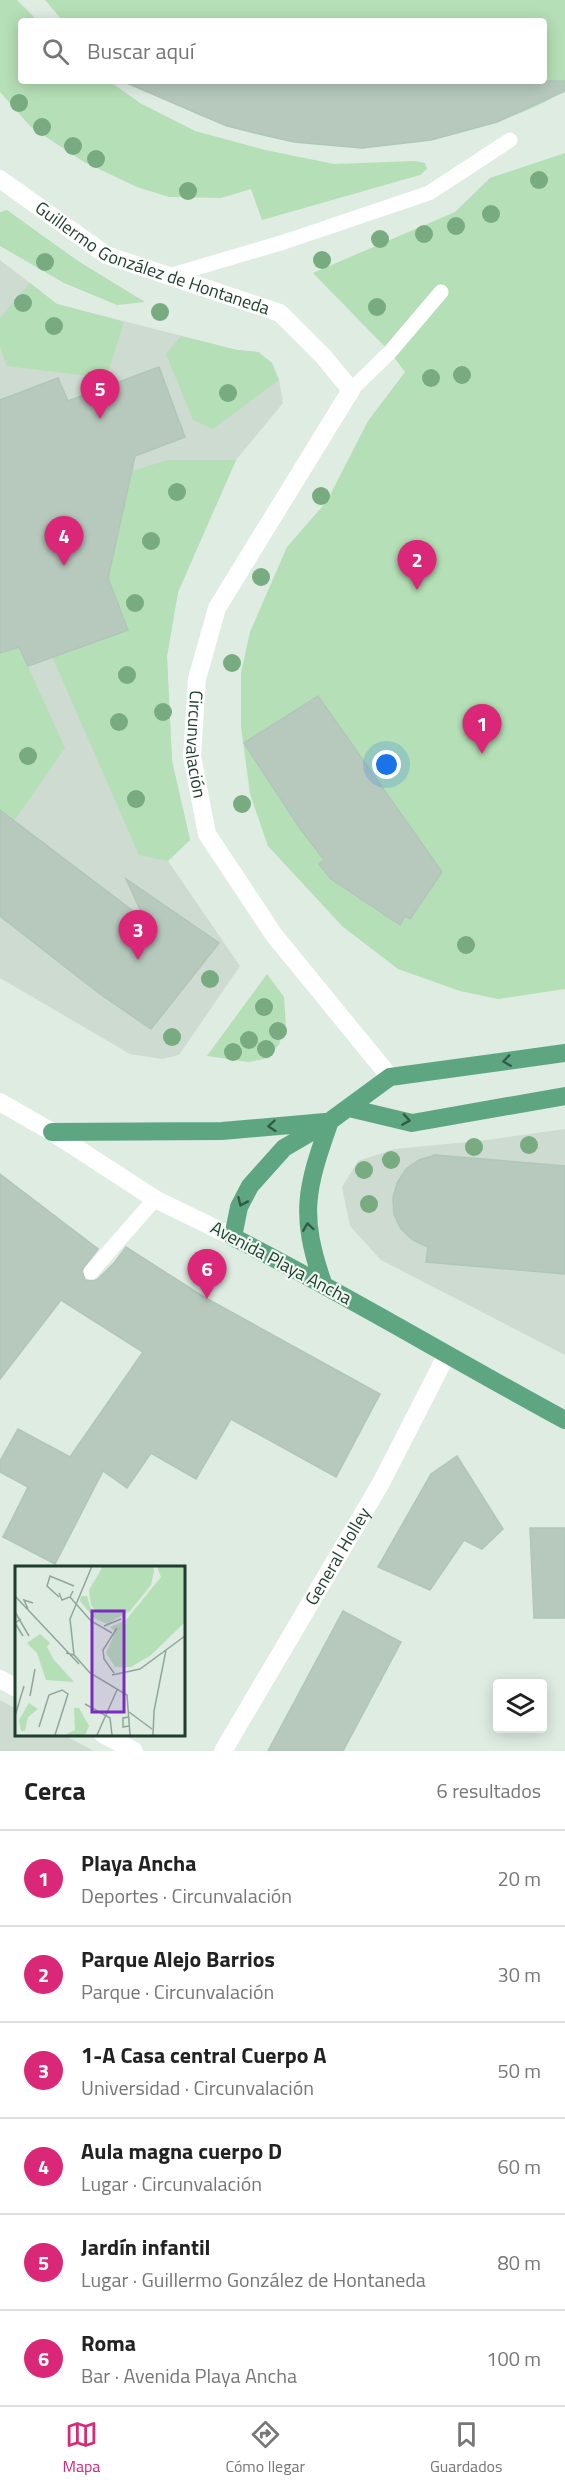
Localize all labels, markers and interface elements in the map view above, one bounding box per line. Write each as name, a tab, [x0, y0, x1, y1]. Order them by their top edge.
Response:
search box	[18, 18, 547, 84]
text: Buscar aquí	[87, 34, 195, 68]
icon: search	[39, 35, 72, 68]
street label: Guillermo González de Hontaneda	[30, 194, 273, 322]
pin: 5	[80, 370, 120, 419]
pin: 4	[44, 516, 84, 566]
pin: 2	[398, 540, 436, 590]
street label: Circunvalación	[179, 690, 214, 800]
pin: 1	[462, 704, 502, 754]
your location	[372, 750, 401, 779]
pin: 3	[118, 910, 158, 960]
one-way arrow	[502, 1054, 512, 1067]
one-way arrow	[401, 1114, 410, 1126]
one-way arrow	[267, 1119, 276, 1132]
one-way arrow	[238, 1195, 250, 1206]
street label: Avenida Playa Ancha	[206, 1214, 357, 1311]
one-way arrow	[303, 1222, 315, 1231]
pin: 6	[188, 1250, 226, 1299]
street label: General Holley	[298, 1502, 377, 1610]
inset map	[15, 1566, 184, 1736]
map controls	[493, 1679, 547, 1733]
button: layers	[493, 1679, 547, 1733]
text: Cerca	[24, 1771, 86, 1810]
text: 6 resultados	[437, 1775, 541, 1806]
text: Playa Ancha	[81, 1846, 197, 1880]
text: 1	[38, 1863, 49, 1894]
text: 20 m	[497, 1863, 541, 1894]
text: Deportes · Circunvalación	[81, 1880, 292, 1911]
text: Parque Alejo Barrios	[81, 1942, 275, 1976]
text: 2	[38, 1959, 49, 1990]
text: 30 m	[497, 1959, 541, 1990]
text: Parque · Circunvalación	[81, 1976, 274, 2007]
text: 1-A Casa central Cuerpo A	[81, 2038, 327, 2072]
text: 3	[38, 2055, 49, 2086]
text: 50 m	[497, 2055, 541, 2086]
text: Universidad · Circunvalación	[81, 2072, 314, 2103]
text: Aula magna cuerpo D	[81, 2134, 282, 2168]
text: 4	[38, 2151, 49, 2182]
text: 60 m	[497, 2151, 541, 2182]
text: Lugar · Circunvalación	[81, 2168, 262, 2199]
text: Jardín infantil	[81, 2230, 211, 2264]
text: 5	[38, 2247, 49, 2278]
text: 80 m	[497, 2247, 541, 2278]
text: Lugar · Guillermo González de Hontaneda	[81, 2264, 426, 2295]
text: Roma	[81, 2326, 136, 2360]
text: 6	[38, 2343, 49, 2374]
text: 100 m	[486, 2343, 541, 2374]
text: Bar · Avenida Playa Ancha	[81, 2360, 297, 2391]
tab: Mapa	[62, 2418, 100, 2478]
tab: Cómo llegar	[225, 2418, 305, 2478]
tab: Guardados	[430, 2418, 502, 2478]

